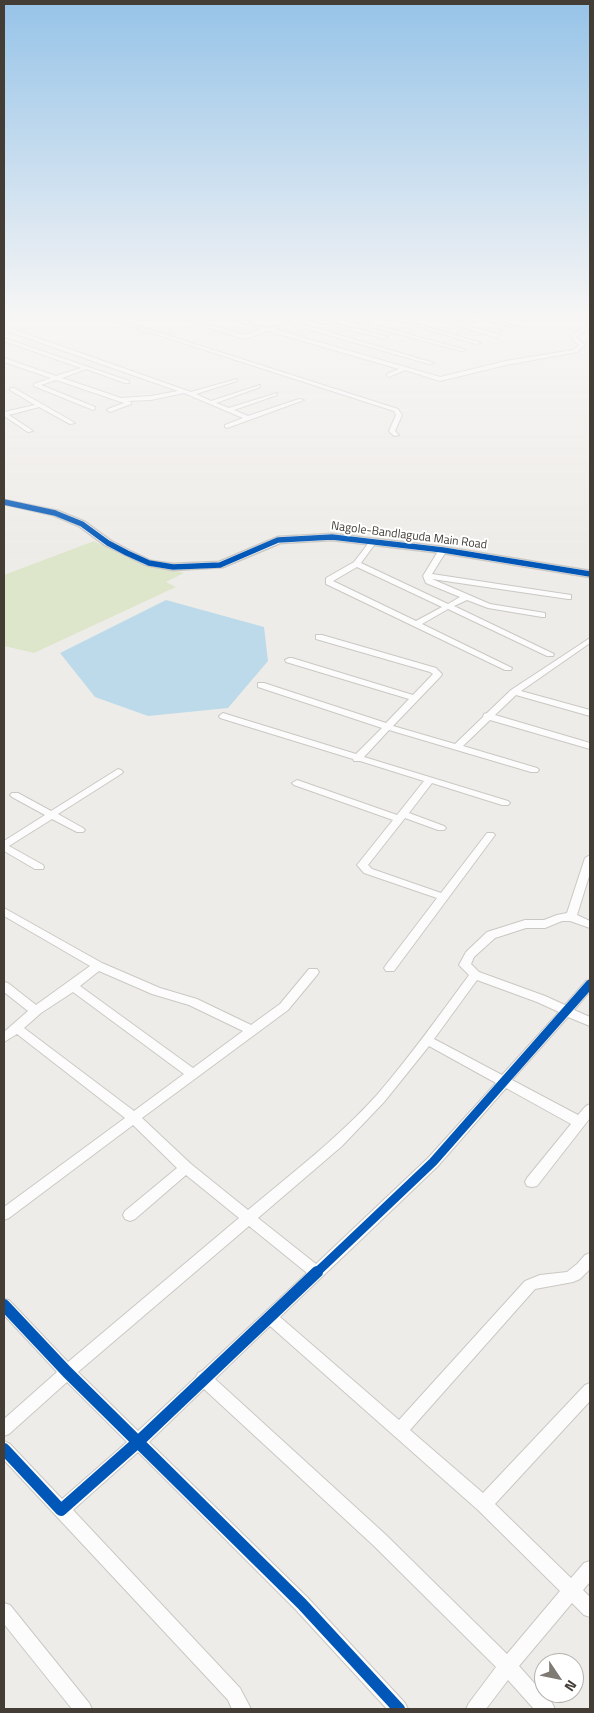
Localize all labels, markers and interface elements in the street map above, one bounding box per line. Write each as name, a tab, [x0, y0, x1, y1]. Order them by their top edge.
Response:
street label: Nagole-Bandlaguda Main Road	[330, 519, 488, 553]
north arrow	[534, 1653, 584, 1703]
text: N	[560, 1676, 582, 1696]

